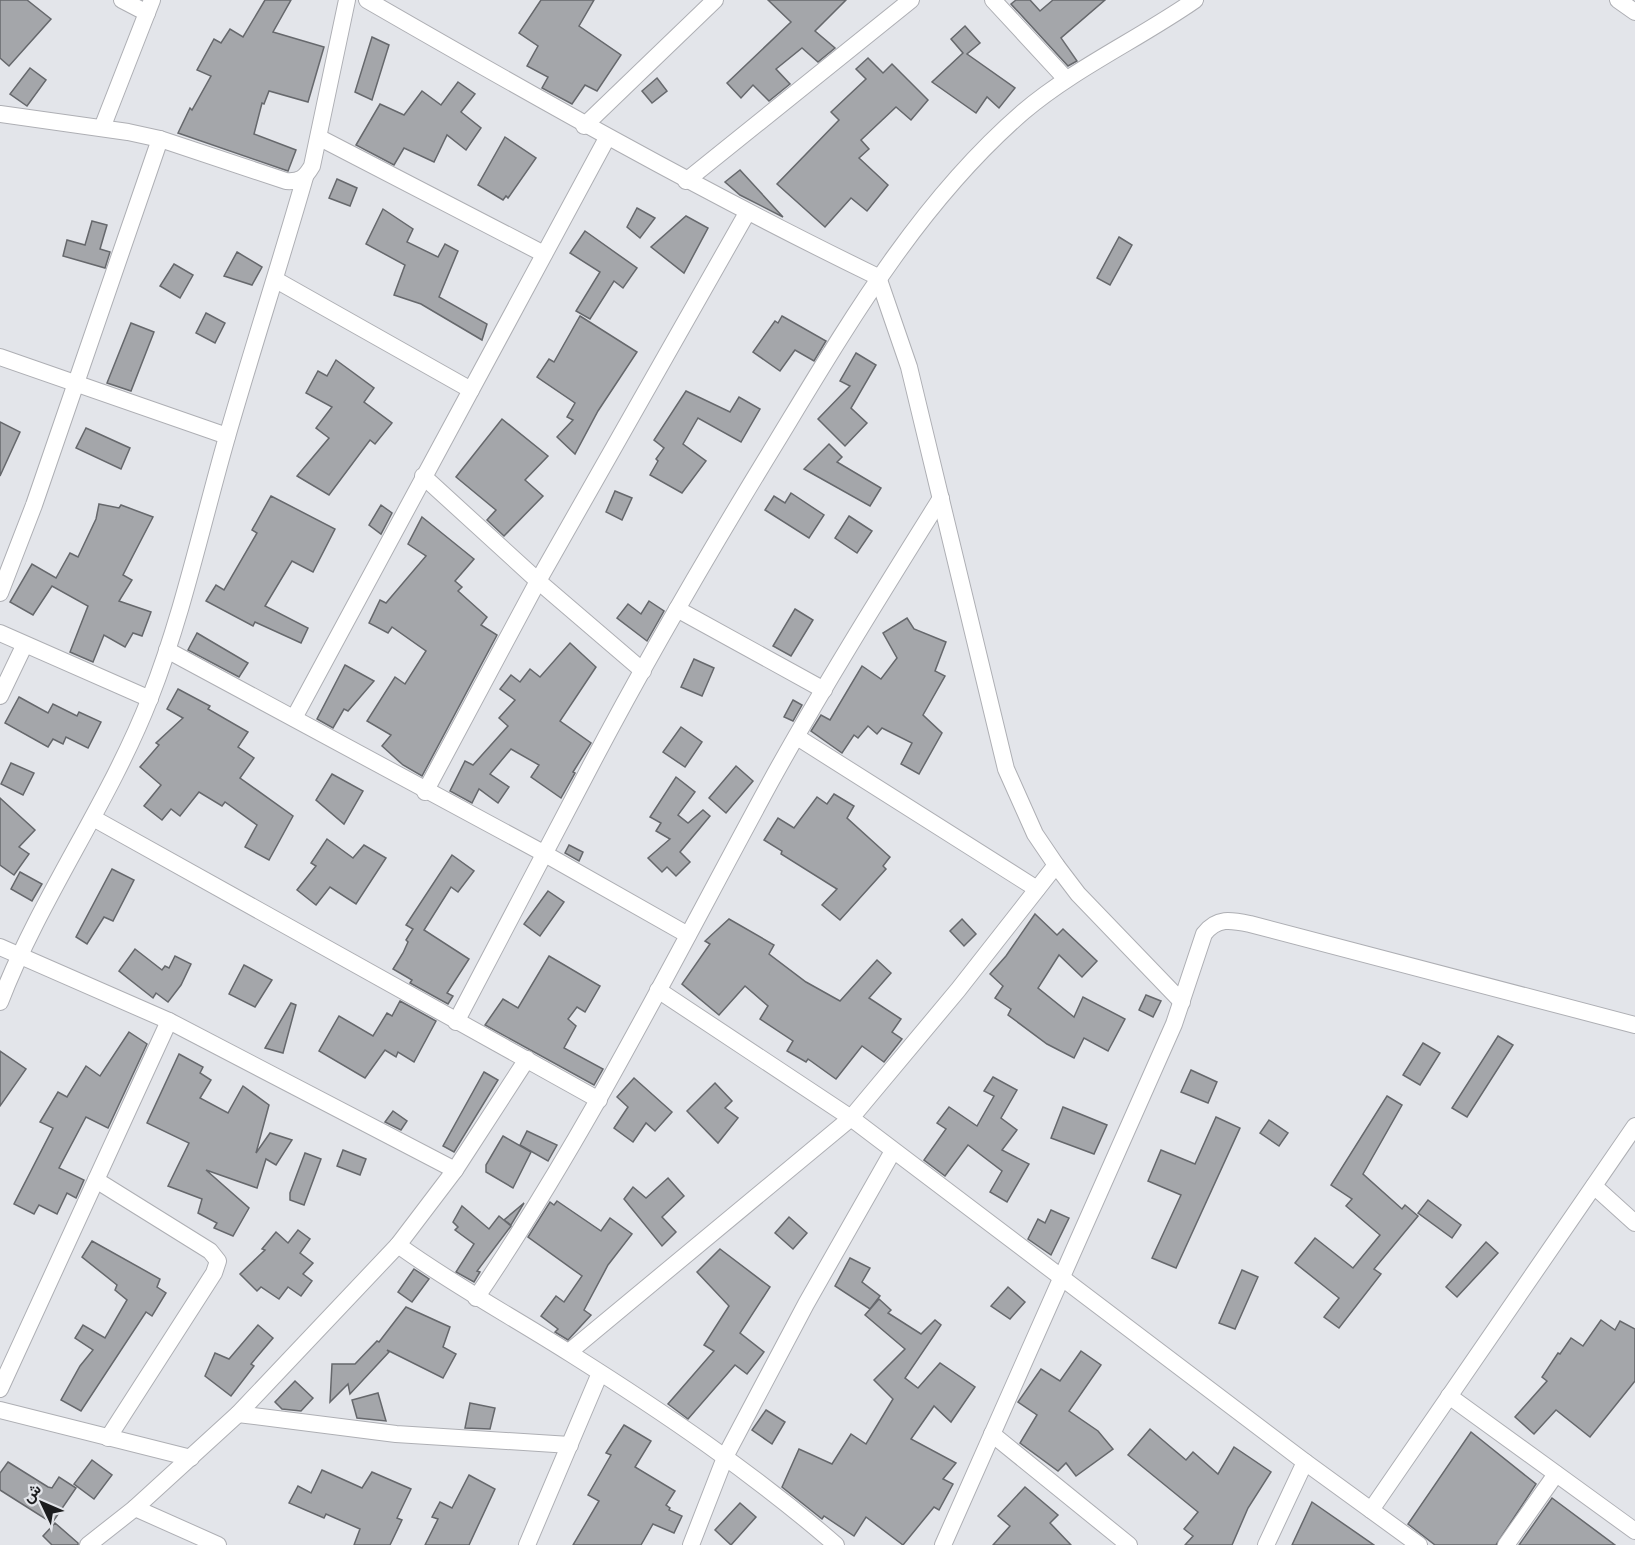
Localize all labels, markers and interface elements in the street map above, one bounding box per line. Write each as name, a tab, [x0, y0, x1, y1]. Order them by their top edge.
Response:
north arrow	[12, 1473, 72, 1533]
text: ش	[18, 1479, 45, 1506]

